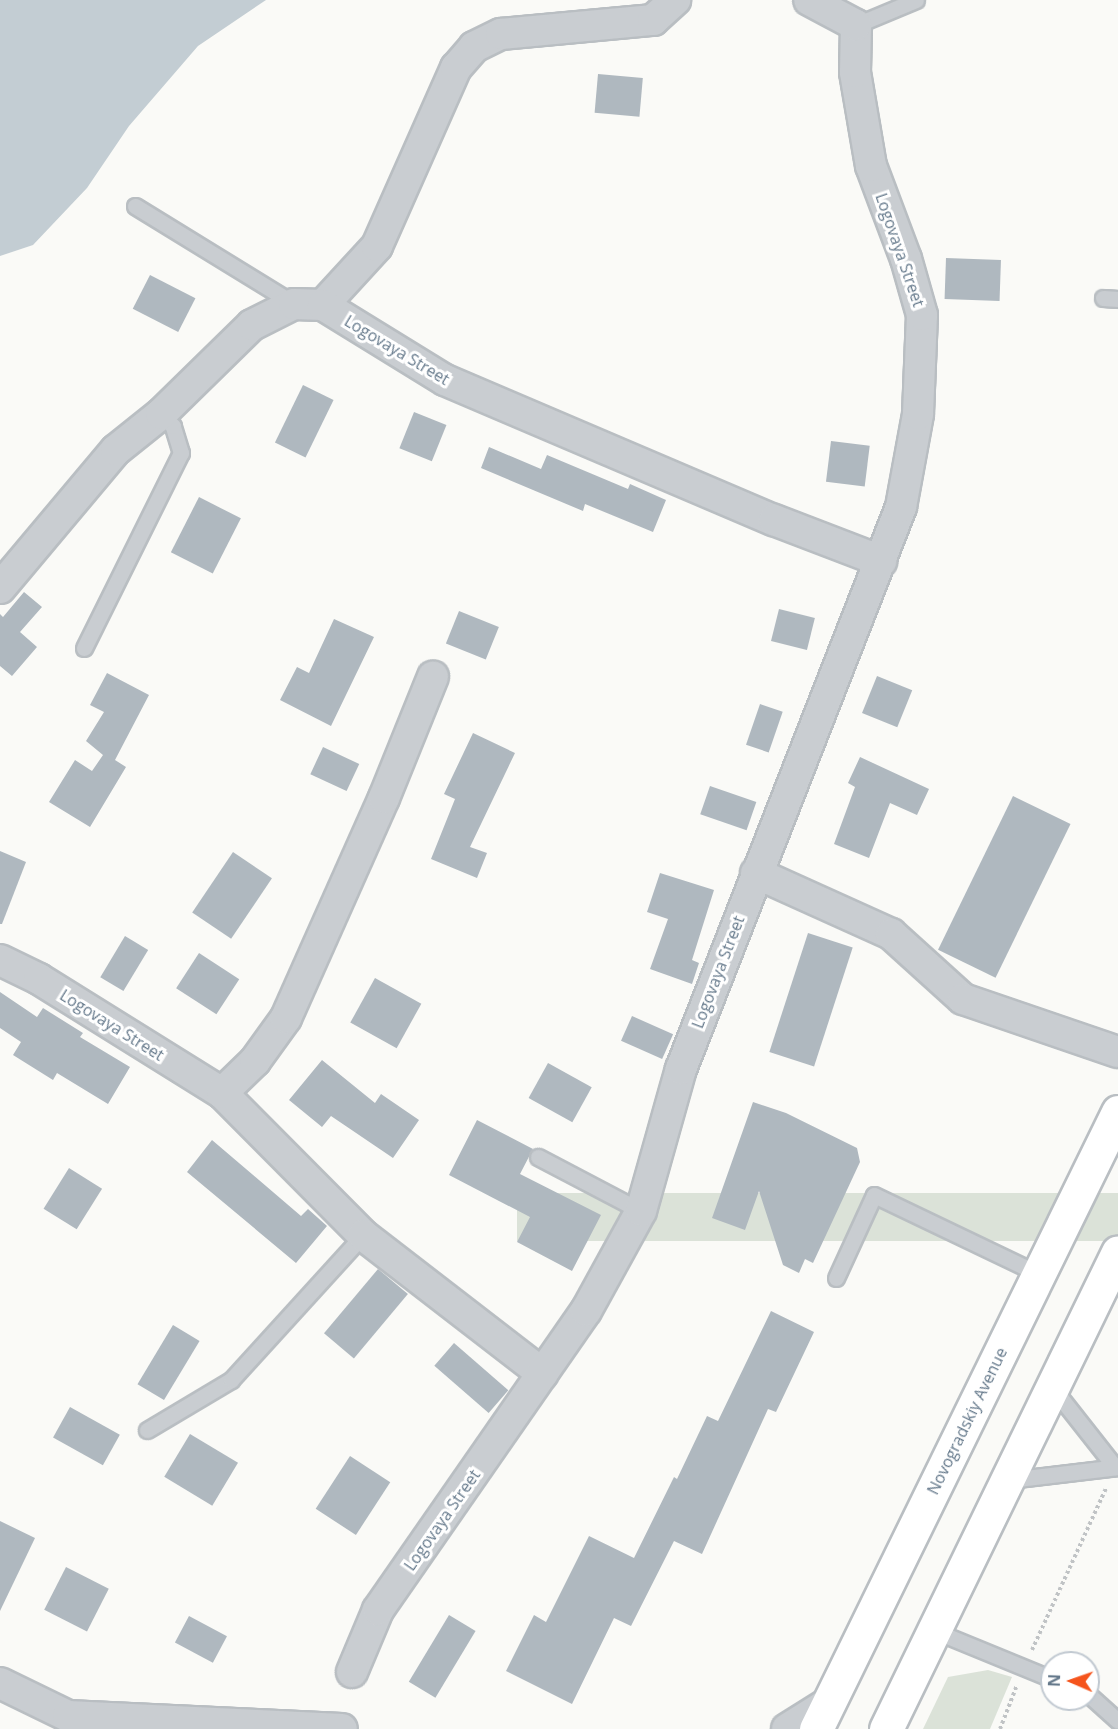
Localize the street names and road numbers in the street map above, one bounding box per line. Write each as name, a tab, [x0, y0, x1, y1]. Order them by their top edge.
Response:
street label: Logovaya Street	[872, 191, 928, 309]
street label: Logovaya Street	[341, 311, 453, 389]
street label: Logovaya Street	[688, 913, 748, 1031]
street label: Logovaya Street	[56, 985, 168, 1065]
street label: Novogradskiy Avenue	[923, 1344, 1011, 1498]
street label: Logovaya Street	[400, 1466, 484, 1574]

